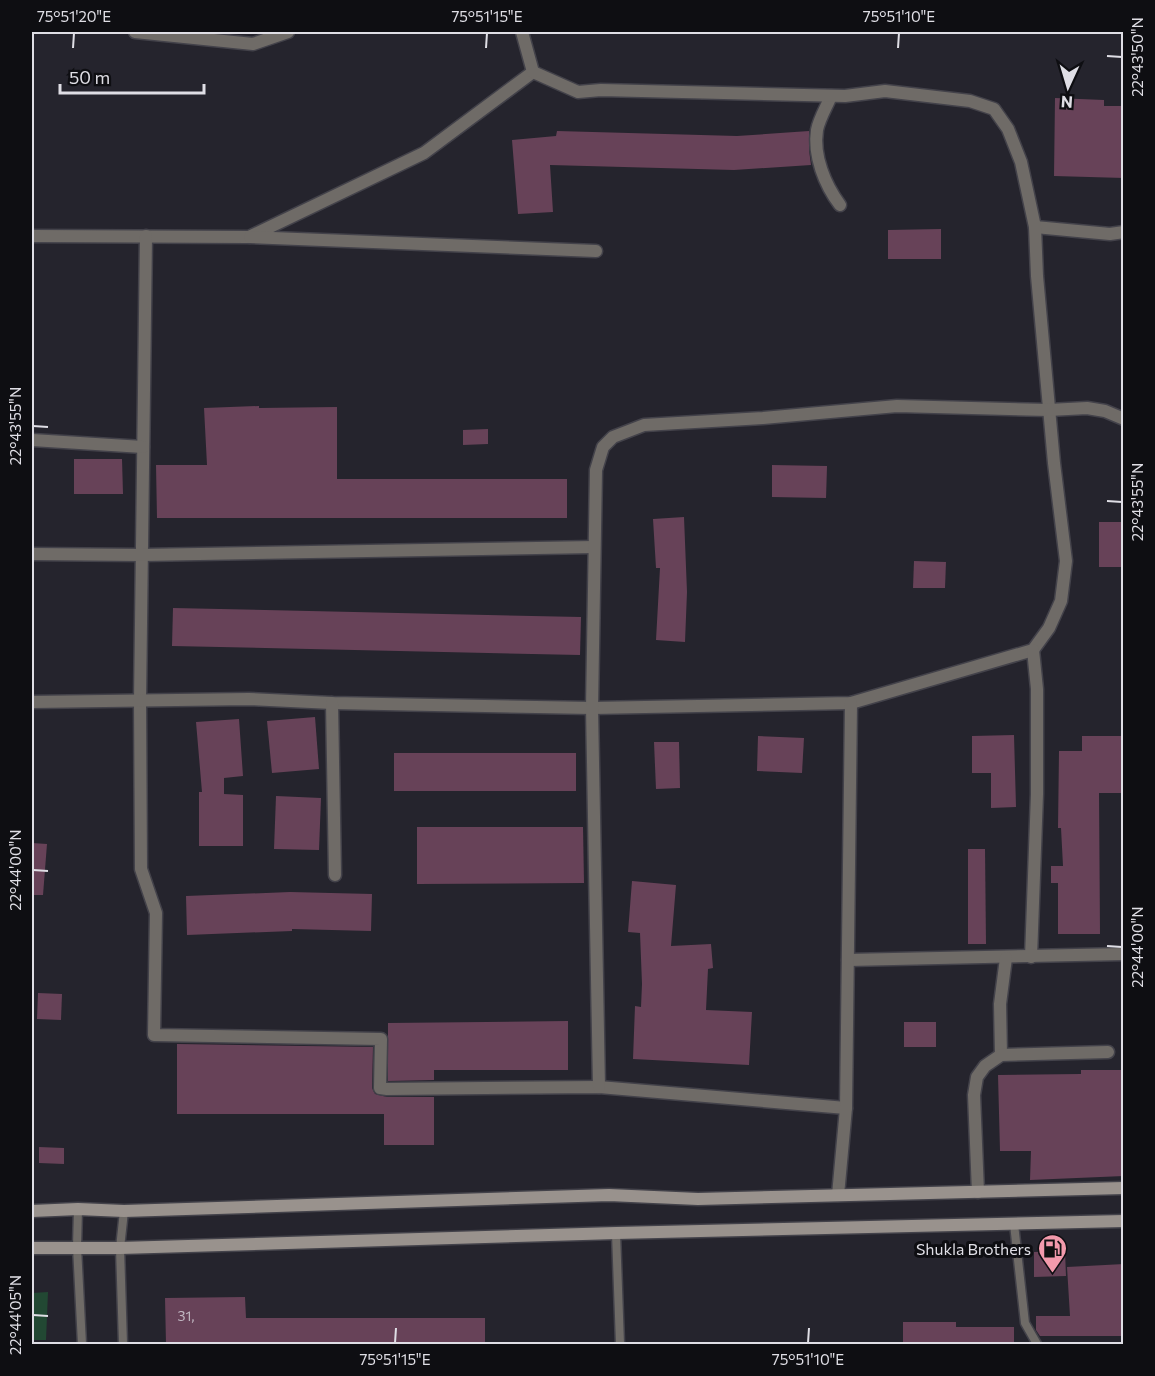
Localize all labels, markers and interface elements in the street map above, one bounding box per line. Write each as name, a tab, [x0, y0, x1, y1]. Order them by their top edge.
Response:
text: 75°51'20"E	[37, 7, 111, 25]
text: 75°51'15"E	[451, 7, 523, 25]
text: 75°51'10"E	[863, 7, 935, 25]
text: 22°43'50"N	[1128, 17, 1146, 97]
scale bar	[60, 57, 204, 95]
north arrow	[1038, 57, 1098, 117]
text: 50 m	[69, 66, 110, 88]
text: N	[1060, 93, 1074, 112]
text: 22°43'55"N	[6, 387, 24, 465]
text: 22°43'55"N	[1128, 463, 1146, 541]
text: 22°44'00"N	[6, 829, 24, 911]
text: 22°44'00"N	[1128, 906, 1146, 988]
fuel station icon: Shukla Brothers	[1036, 1232, 1068, 1274]
place label: Shukla Brothers	[916, 1239, 1031, 1258]
text: 22°44'05"N	[6, 1275, 24, 1355]
house number: 31,	[177, 1307, 195, 1324]
text: 75°51'15"E	[359, 1350, 431, 1368]
text: 75°51'10"E	[772, 1350, 844, 1368]

